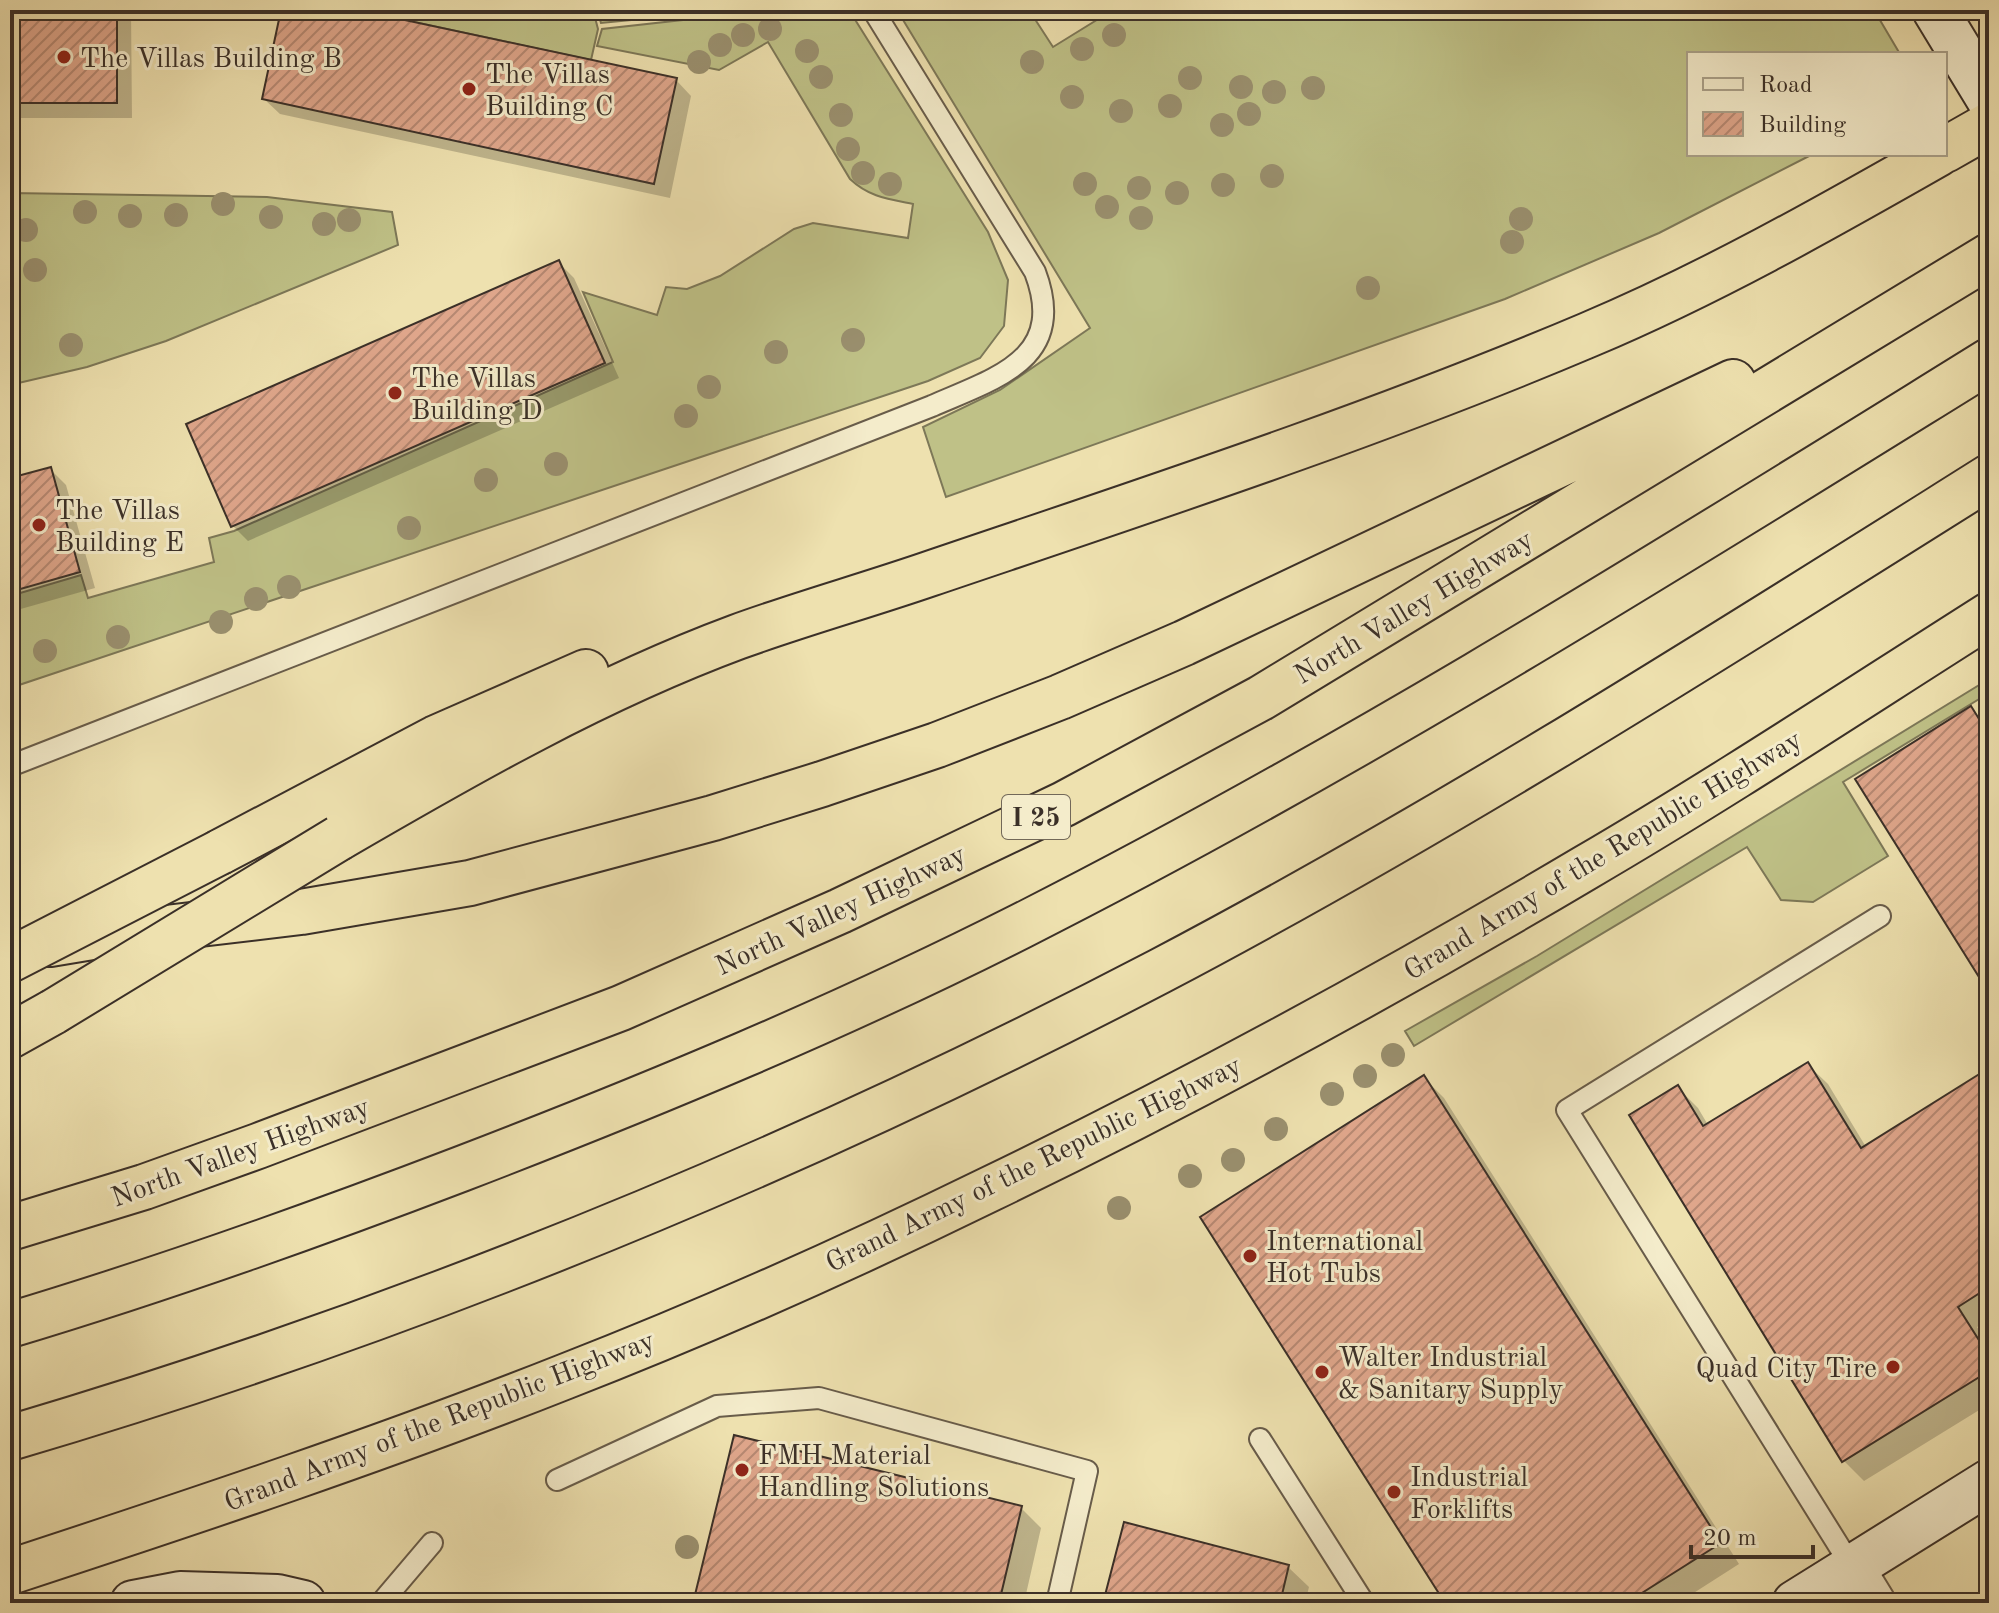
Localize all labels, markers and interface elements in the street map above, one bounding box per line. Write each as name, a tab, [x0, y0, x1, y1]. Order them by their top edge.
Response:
place label: The Villas Building B	[80, 46, 342, 74]
marker: The Villas Building B	[55, 48, 73, 66]
legend	[1687, 52, 1947, 156]
place label: The Villas Building C	[485, 62, 613, 122]
text: Road	[1759, 74, 1812, 98]
marker: The Villas Building C	[460, 80, 478, 98]
text: Building	[1759, 114, 1846, 138]
place label: The Villas Building D	[411, 366, 543, 426]
marker: The Villas Building D	[386, 384, 404, 402]
place label: The Villas Building E	[55, 498, 184, 558]
marker: The Villas Building E	[30, 516, 48, 534]
street label: North Valley Highway	[1290, 526, 1539, 691]
street label: Grand Army of the Republic Highway	[1400, 726, 1807, 987]
road number: I 25	[1002, 795, 1070, 839]
street label: North Valley Highway	[712, 841, 971, 982]
street label: Grand Army of the Republic Highway	[822, 1053, 1247, 1279]
street label: North Valley Highway	[108, 1094, 374, 1214]
place label: International Hot Tubs	[1266, 1229, 1423, 1289]
marker: International Hot Tubs	[1241, 1247, 1259, 1265]
street label: Grand Army of the Republic Highway	[221, 1328, 659, 1518]
place label: Walter Industrial & Sanitary Supply	[1338, 1345, 1563, 1405]
place label: Quad City Tire	[1695, 1356, 1877, 1384]
marker: Quad City Tire	[1884, 1358, 1902, 1376]
marker: Walter Industrial & Sanitary Supply	[1313, 1363, 1331, 1381]
place label: FMH Material Handling Solutions	[758, 1443, 989, 1503]
marker: FMH Material Handling Solutions	[733, 1461, 751, 1479]
place label: Industrial Forklifts	[1410, 1465, 1528, 1525]
marker: Industrial Forklifts	[1385, 1483, 1403, 1501]
scale bar	[1691, 1509, 1813, 1559]
text: 20 m	[1703, 1527, 1757, 1551]

